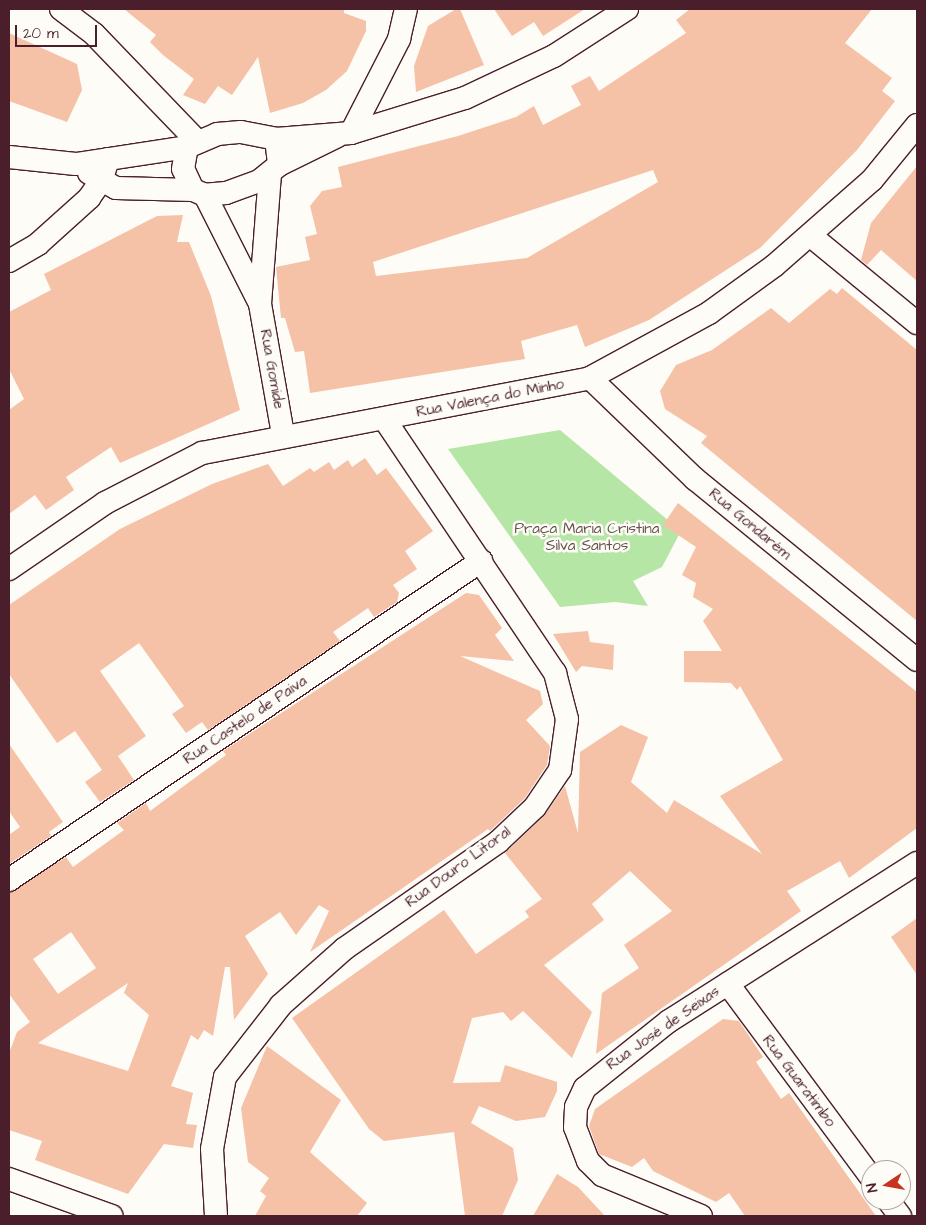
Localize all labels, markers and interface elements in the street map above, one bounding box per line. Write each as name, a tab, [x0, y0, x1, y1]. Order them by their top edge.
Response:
scale bar	[18, 15, 100, 47]
text: 20 m	[23, 23, 59, 44]
street label: Rua Gomide	[256, 328, 288, 410]
street label: Rua Valença do Minho	[415, 375, 565, 421]
street label: Rua Gondarém	[705, 484, 795, 564]
park label: Praça Maria Cristina Silva Santos	[515, 519, 659, 554]
street label: Rua Castelo de Paiva	[180, 672, 310, 768]
street label: Rua Douro Litoral	[402, 823, 514, 911]
street label: Rua José de Seixas	[603, 982, 723, 1074]
street label: Rua Guaratimbo	[759, 1032, 839, 1130]
north arrow	[861, 1160, 911, 1210]
text: N	[862, 1182, 883, 1194]

